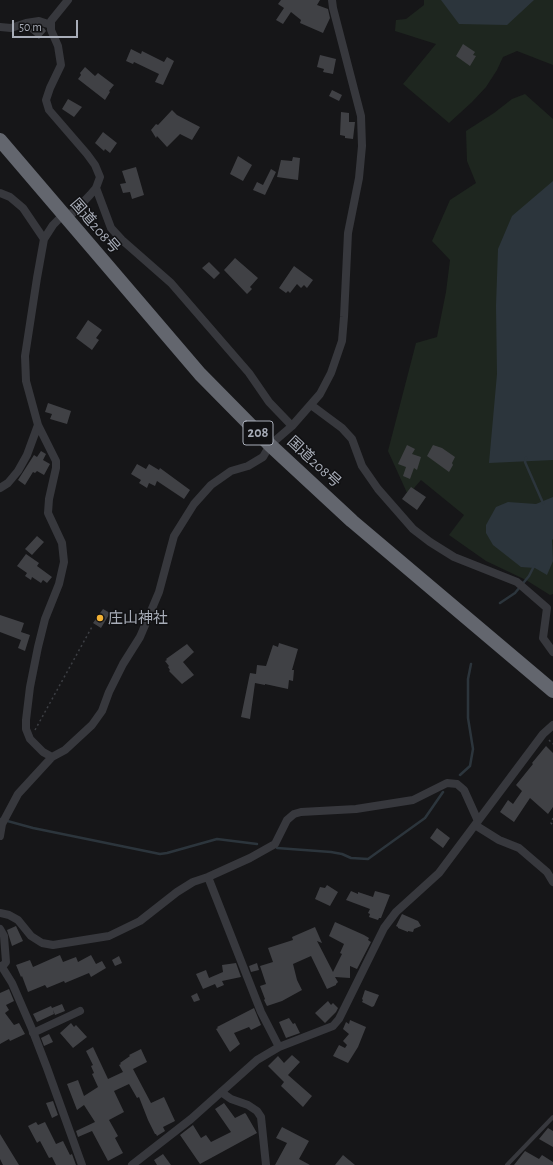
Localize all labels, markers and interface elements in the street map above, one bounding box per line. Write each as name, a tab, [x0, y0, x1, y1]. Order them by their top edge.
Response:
scale bar	[14, 12, 80, 38]
text: 50 m	[19, 21, 42, 33]
street label: 国道208号	[66, 195, 124, 257]
road number: 208	[243, 421, 273, 445]
street label: 国道208号	[283, 433, 345, 491]
place label: 庄山神社	[108, 609, 168, 627]
marker: 庄山神社	[95, 613, 105, 623]

